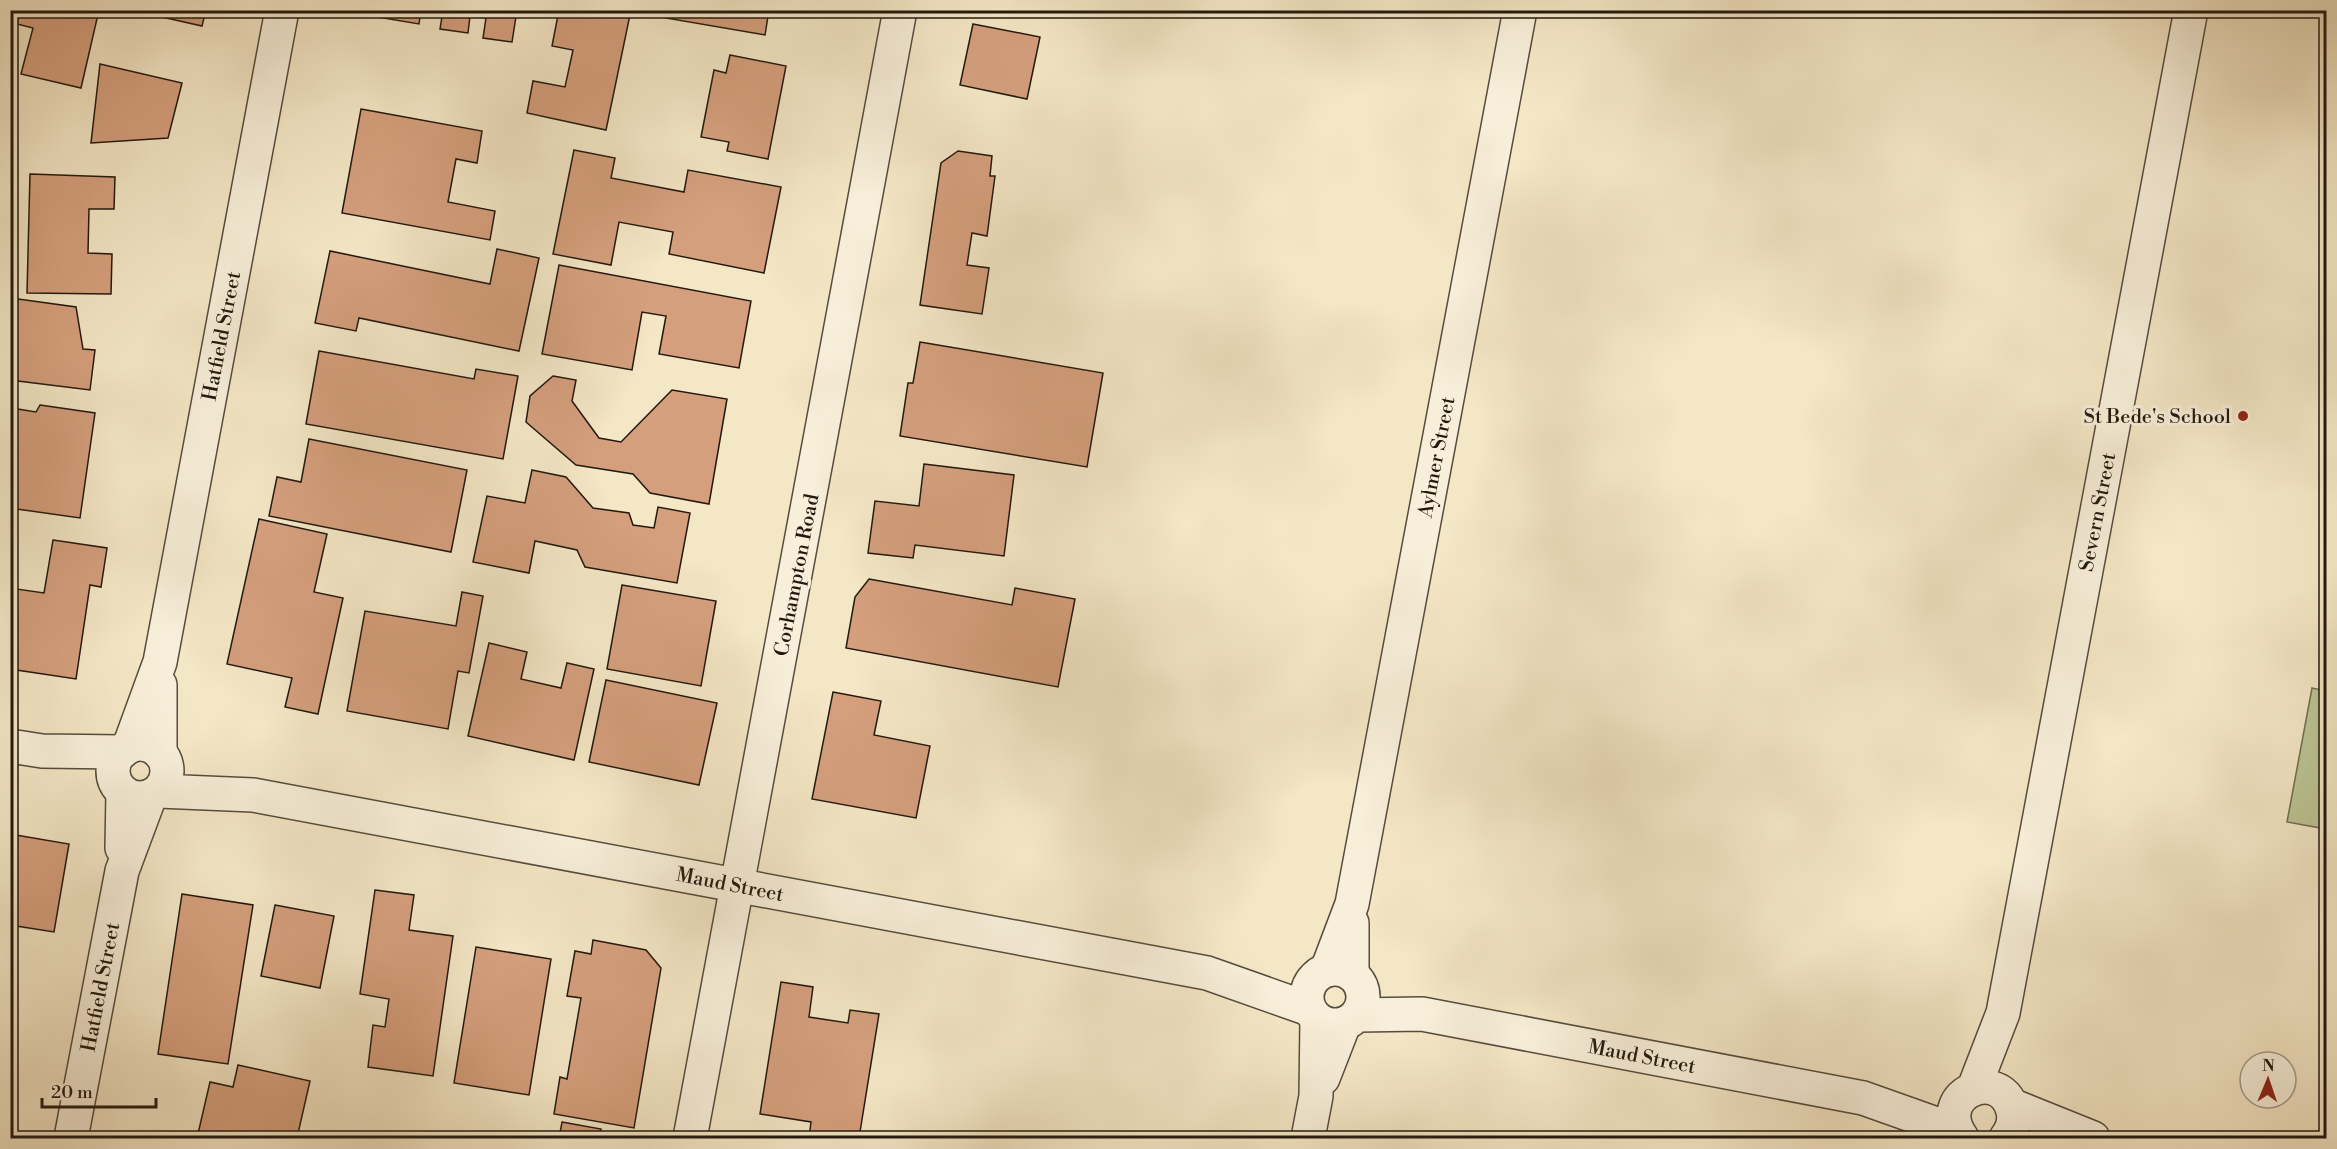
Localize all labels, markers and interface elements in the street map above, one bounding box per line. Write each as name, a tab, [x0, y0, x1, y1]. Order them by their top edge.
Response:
street label: Hatfield Street	[198, 269, 247, 403]
street label: Aylmer Street	[1413, 395, 1461, 521]
place label: St Bede's School	[2084, 405, 2231, 430]
marker: St Bede's School	[2236, 409, 2250, 423]
street label: Severn Street	[2075, 451, 2122, 574]
street label: Corhampton Road	[769, 491, 826, 659]
street label: Maud Street	[674, 863, 786, 908]
street label: Hatfield Street	[77, 920, 126, 1054]
street label: Maud Street	[1586, 1035, 1698, 1080]
north arrow	[2238, 1050, 2298, 1110]
text: N	[2262, 1056, 2276, 1076]
scale bar	[42, 1071, 156, 1109]
text: 20 m	[51, 1081, 93, 1104]

